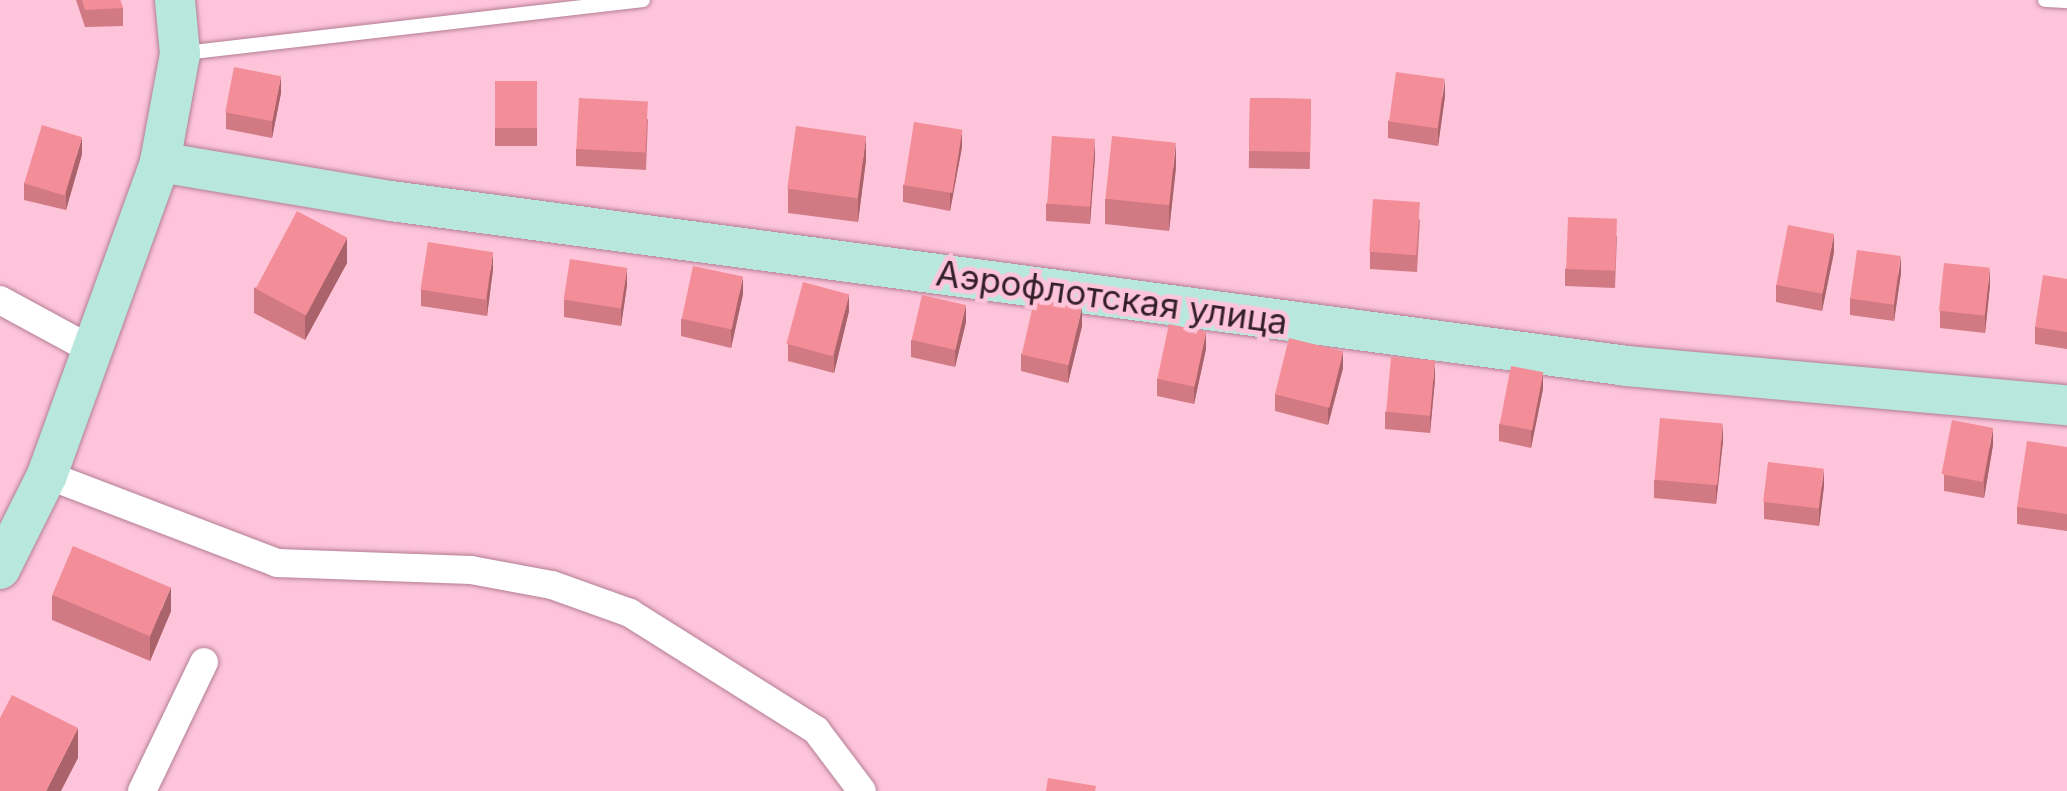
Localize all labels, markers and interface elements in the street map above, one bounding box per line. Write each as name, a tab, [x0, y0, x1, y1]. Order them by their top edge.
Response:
street label: Аэрофлотская улица	[933, 252, 1291, 342]

